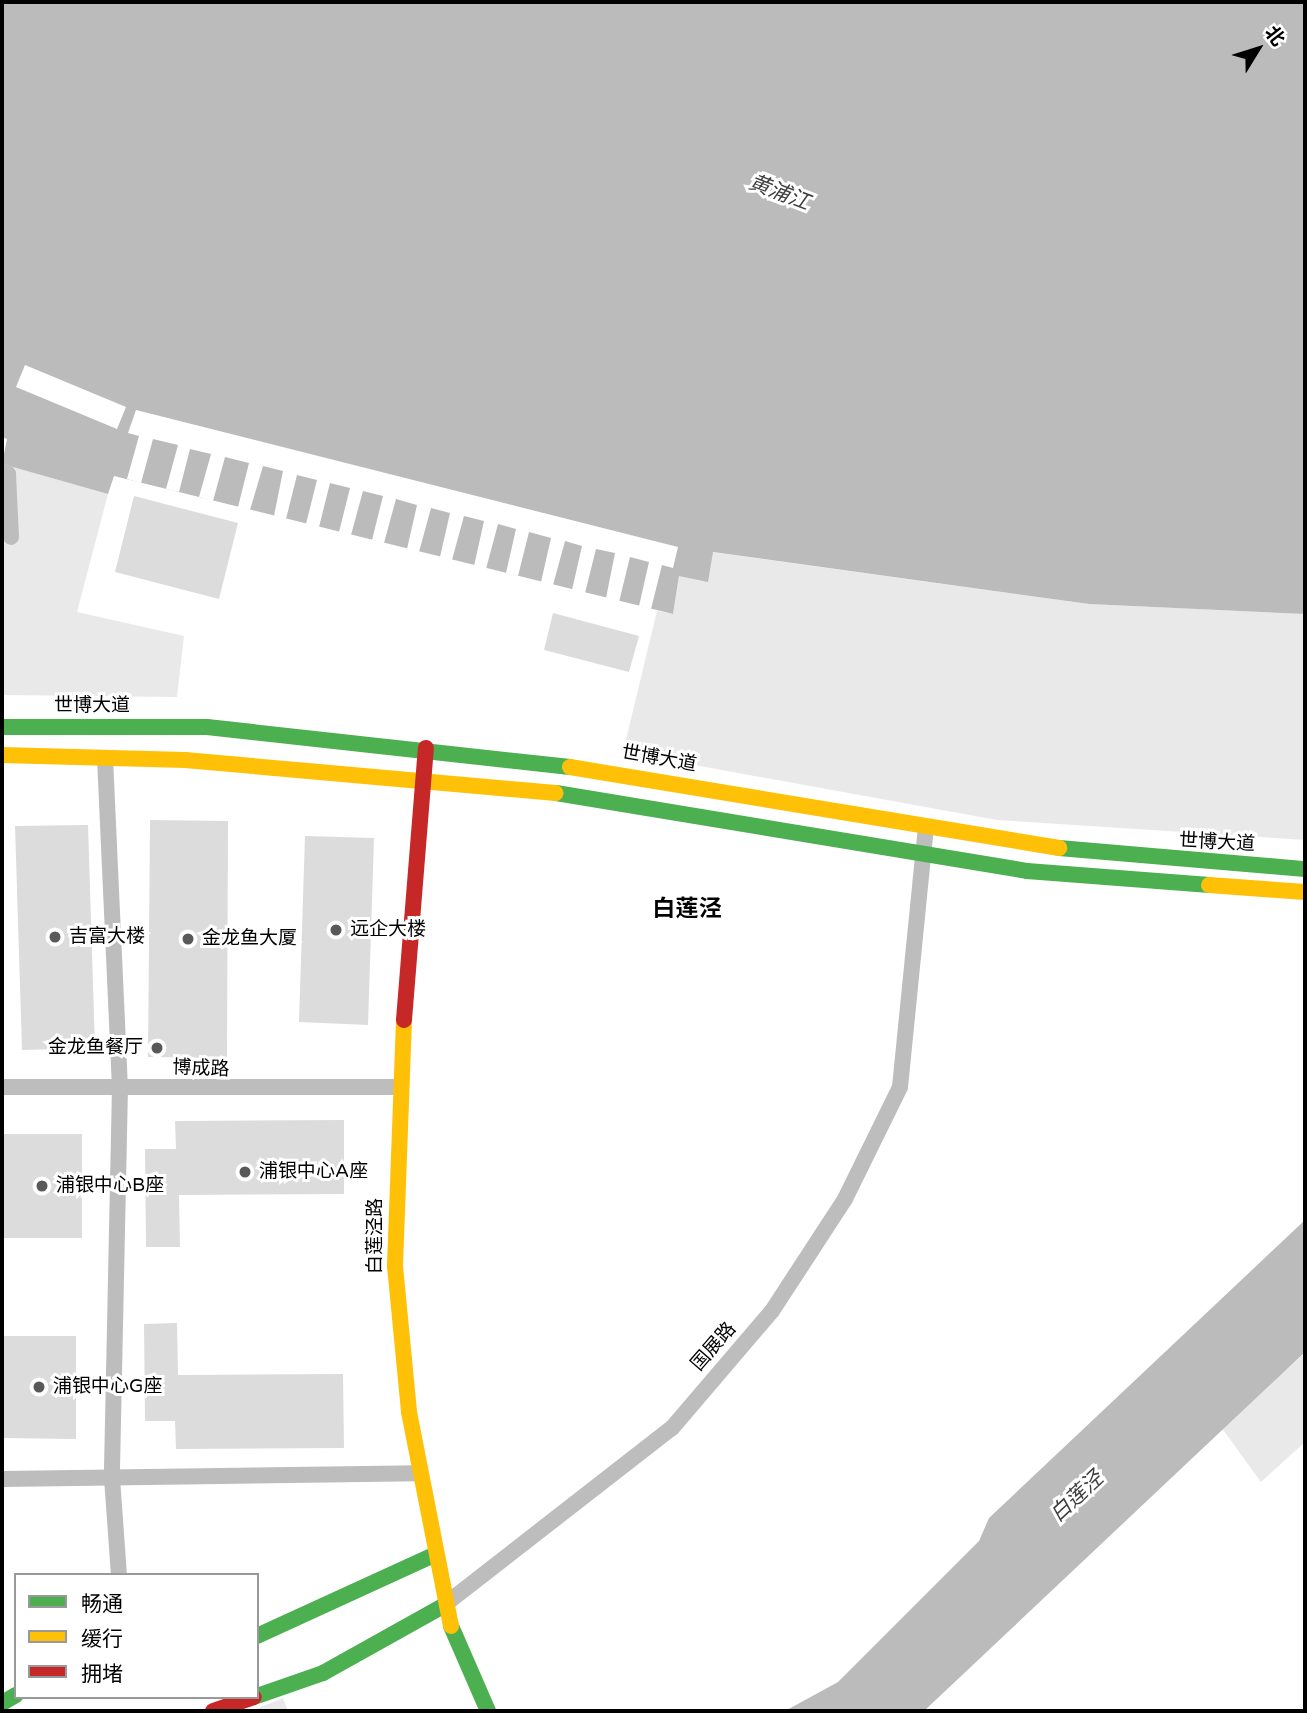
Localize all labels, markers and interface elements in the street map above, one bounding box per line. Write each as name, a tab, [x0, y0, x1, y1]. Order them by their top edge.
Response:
north arrow	[1223, 14, 1293, 84]
text: 北	[1260, 22, 1289, 50]
water label: 黄浦江	[745, 170, 813, 216]
street label: 世博大道	[54, 695, 130, 717]
street label: 世博大道	[620, 741, 698, 777]
street label: 世博大道	[1178, 830, 1256, 856]
district label: 白莲泾	[653, 895, 721, 923]
place label: 远企大楼	[350, 919, 426, 941]
marker: 远企大楼	[328, 922, 344, 938]
place label: 吉富大楼	[69, 926, 145, 948]
place label: 金龙鱼大厦	[202, 928, 297, 950]
marker: 吉富大楼	[47, 929, 63, 945]
marker: 金龙鱼大厦	[180, 931, 196, 947]
place label: 金龙鱼餐厅	[48, 1037, 143, 1059]
marker: 金龙鱼餐厅	[149, 1040, 165, 1056]
street label: 博成路	[172, 1057, 230, 1081]
place label: 浦银中心A座	[259, 1161, 368, 1183]
marker: 浦银中心A座	[237, 1164, 253, 1180]
place label: 浦银中心B座	[56, 1175, 164, 1197]
marker: 浦银中心B座	[34, 1178, 50, 1194]
street label: 白莲泾路	[365, 1198, 387, 1274]
street label: 国展路	[687, 1318, 741, 1376]
place label: 浦银中心G座	[53, 1376, 162, 1398]
marker: 浦银中心G座	[31, 1379, 47, 1395]
water label: 白莲泾	[1045, 1466, 1109, 1528]
legend	[14, 1573, 259, 1699]
text: 畅通	[81, 1592, 123, 1617]
text: 缓行	[81, 1627, 123, 1652]
text: 拥堵	[81, 1662, 123, 1687]

